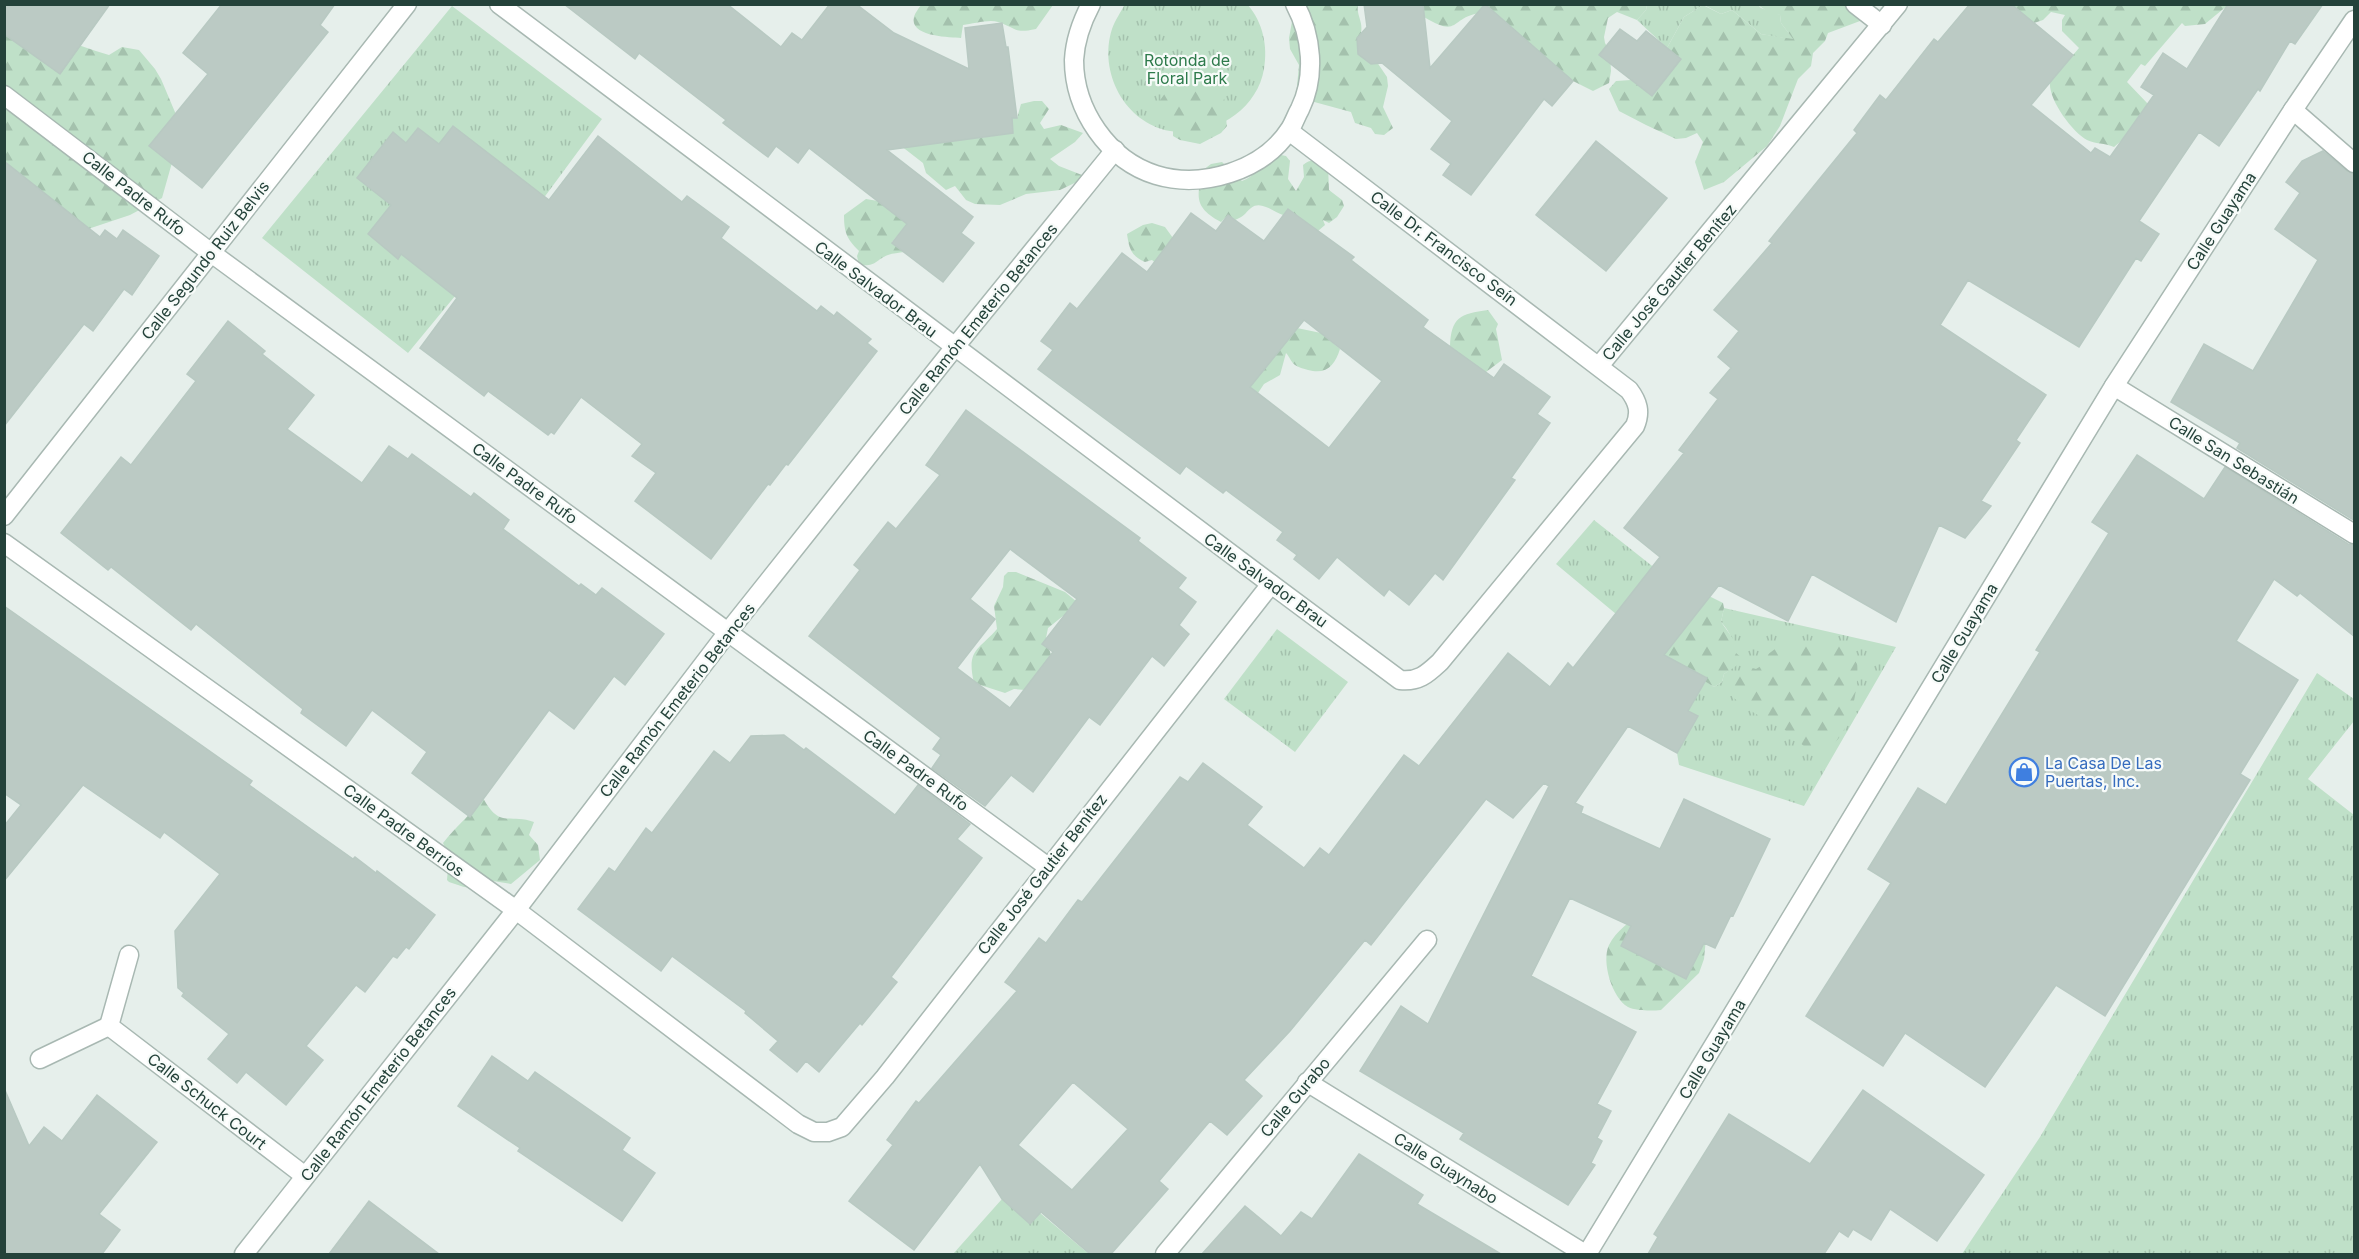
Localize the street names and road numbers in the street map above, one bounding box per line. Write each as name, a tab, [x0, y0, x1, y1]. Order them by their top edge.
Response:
street label: Calle Padre Rufo	[78, 146, 190, 240]
street label: Calle Guayama	[2182, 168, 2260, 274]
street label: Calle Segundo Ruiz Belvis	[137, 176, 273, 344]
street label: Calle Dr. Francisco Seín	[1367, 186, 1521, 310]
street label: Calle José Gautier Benítez	[1597, 199, 1741, 365]
street label: Calle Ramón Emeterio Betances	[894, 219, 1062, 419]
street label: Calle Salvador Brau	[811, 236, 941, 342]
street label: Calle San Sebastián	[2165, 412, 2303, 508]
street label: Calle Padre Rufo	[468, 438, 582, 528]
street label: Calle Salvador Brau	[1200, 528, 1332, 632]
street label: Calle Guayama	[1926, 579, 2002, 687]
street label: Calle Ramón Emeterio Betances	[595, 599, 759, 801]
street label: Calle Padre Rufo	[859, 725, 973, 815]
street label: Calle Padre Berríos	[339, 779, 469, 881]
street label: Calle José Gautier Benítez	[973, 790, 1111, 958]
street label: Calle Ramón Emeterio Betances	[296, 983, 460, 1185]
street label: Calle Guayama	[1674, 995, 1750, 1103]
street label: Calle Schuck Court	[144, 1048, 270, 1154]
street label: Calle Gurabo	[1256, 1053, 1334, 1141]
street label: Calle Guaynabo	[1390, 1128, 1502, 1208]

